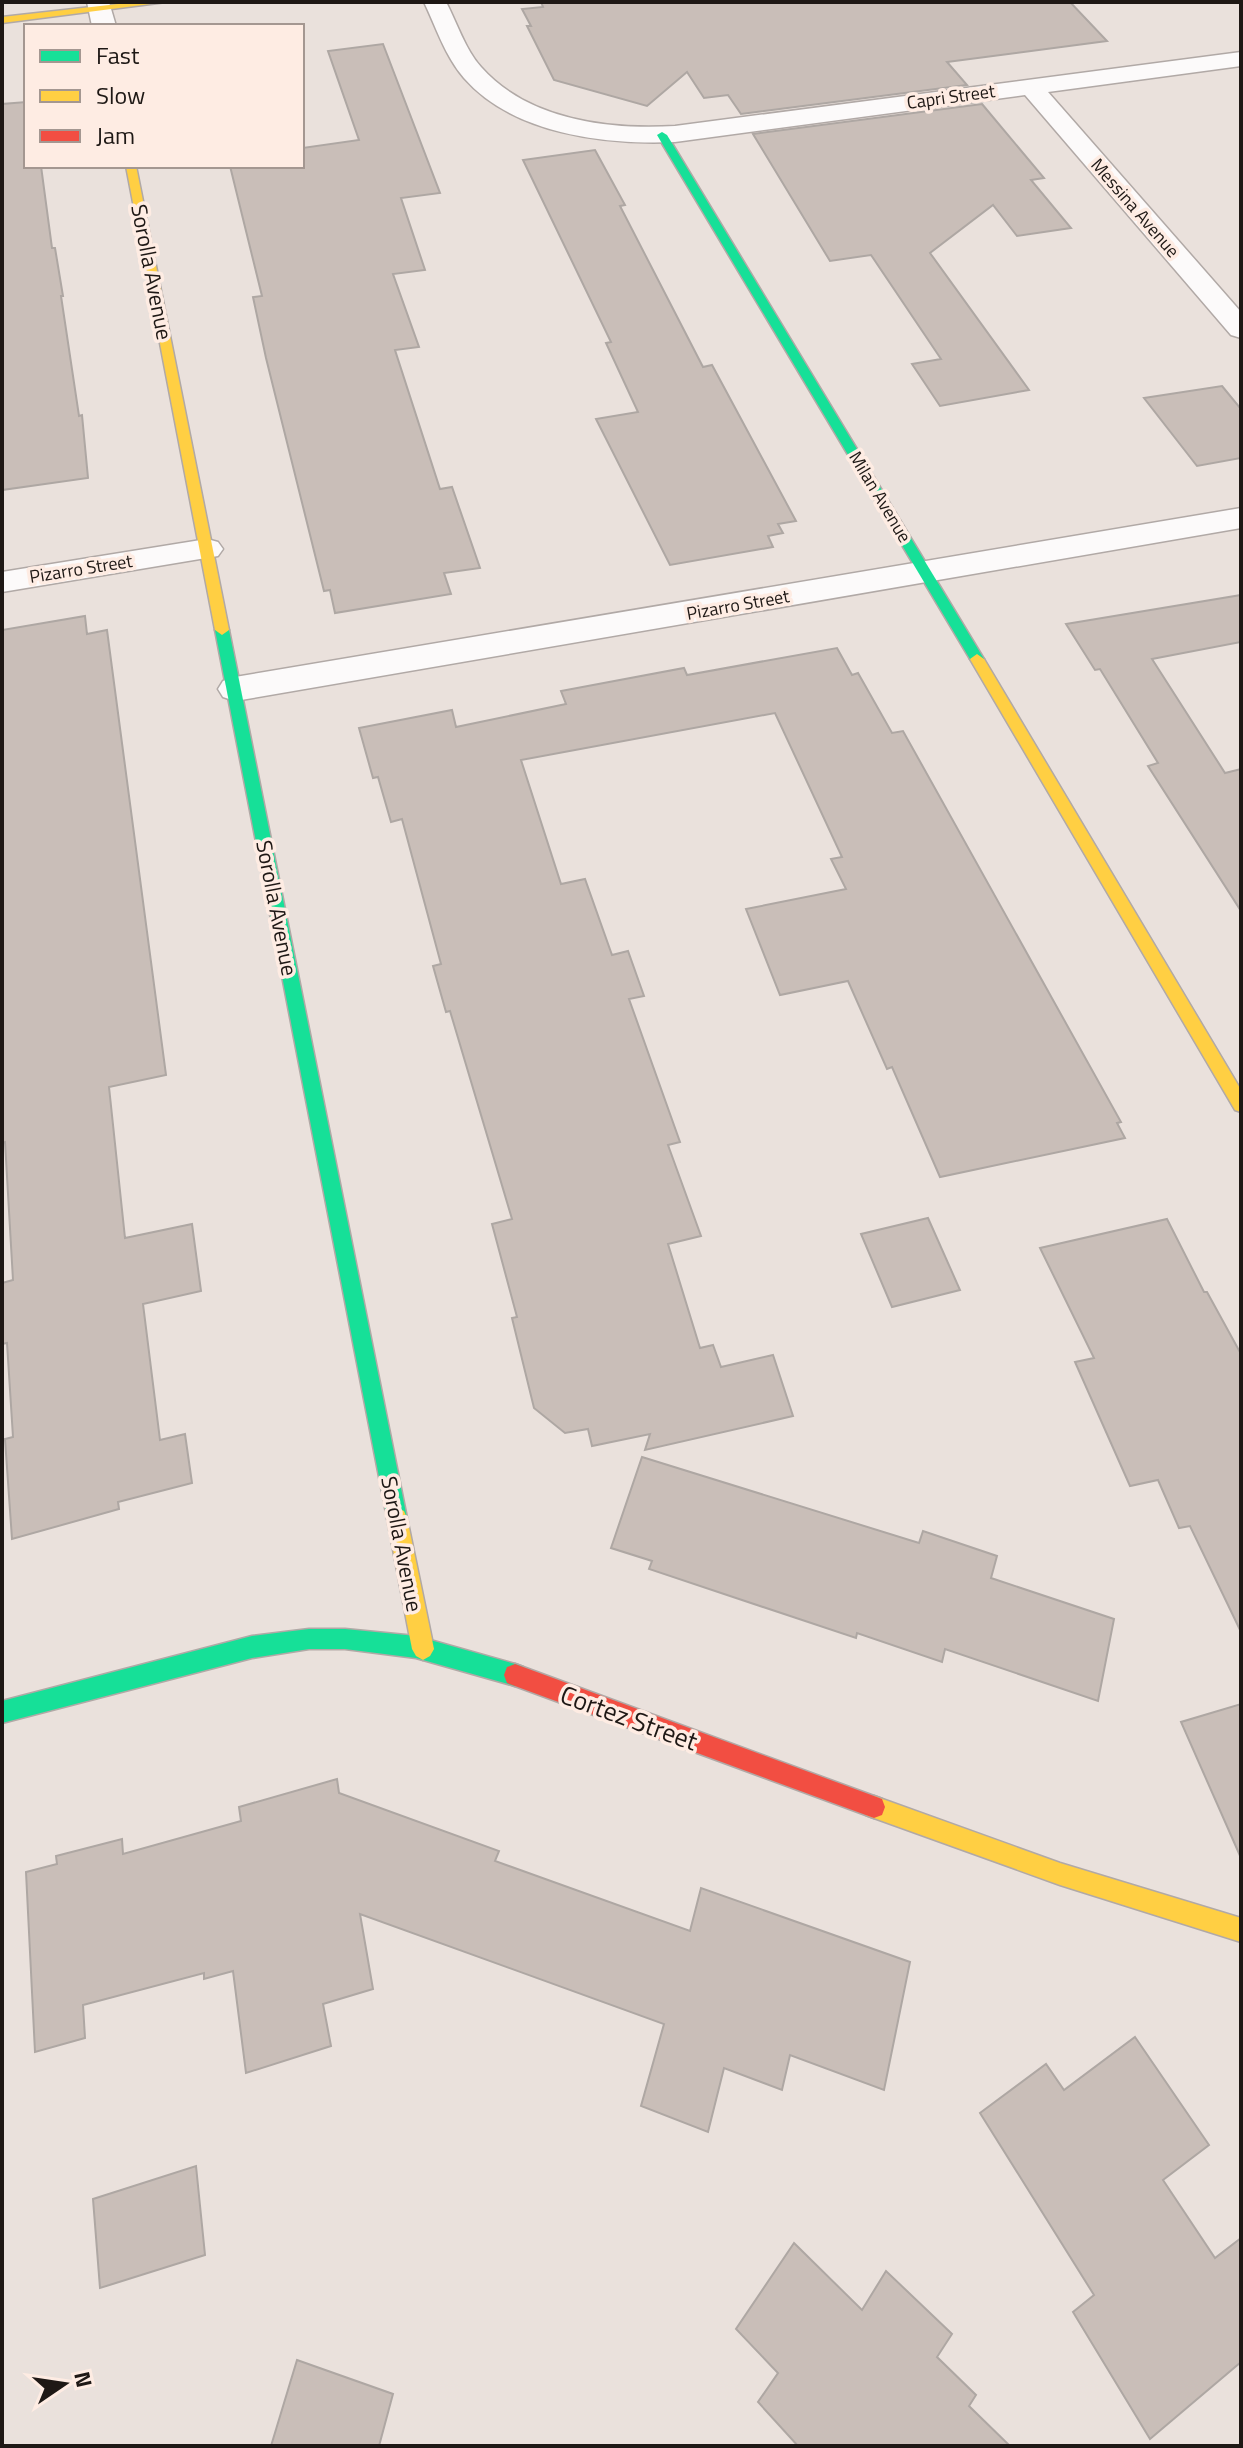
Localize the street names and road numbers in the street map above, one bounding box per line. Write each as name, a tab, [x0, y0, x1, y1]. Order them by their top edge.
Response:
street label: Capri Street	[905, 77, 997, 116]
street label: Messina Avenue	[1085, 152, 1186, 263]
street label: Sorolla Avenue	[122, 201, 182, 343]
street label: Milan Avenue	[843, 446, 918, 547]
street label: Pizarro Street	[27, 547, 135, 590]
street label: Pizarro Street	[684, 582, 792, 627]
street label: Sorolla Avenue	[247, 837, 307, 979]
street label: Sorolla Avenue	[372, 1473, 432, 1615]
street label: Cortez Street	[555, 1675, 703, 1760]

